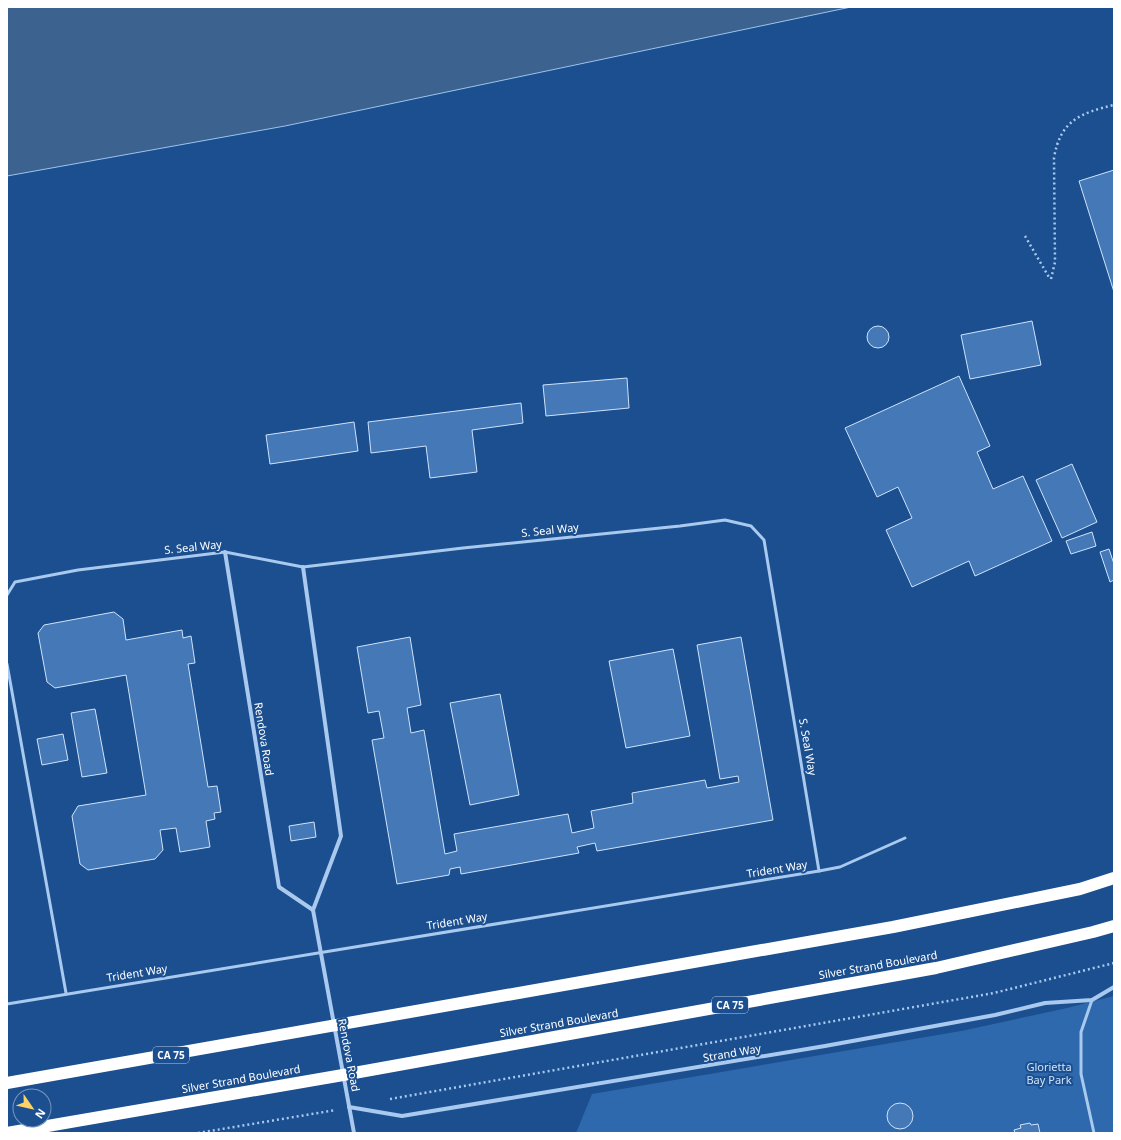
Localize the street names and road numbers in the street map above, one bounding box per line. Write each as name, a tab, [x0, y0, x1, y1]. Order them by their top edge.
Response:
street label: S. Seal Way	[520, 519, 580, 540]
street label: S. Seal Way	[163, 536, 223, 557]
street label: Rendova Road	[251, 701, 278, 777]
street label: S. Seal Way	[796, 717, 821, 777]
street label: Trident Way	[745, 856, 809, 881]
street label: Trident Way	[425, 908, 489, 933]
street label: Silver Strand Boulevard	[817, 947, 938, 982]
street label: Trident Way	[105, 960, 169, 985]
road number: CA 75	[712, 997, 748, 1013]
street label: Silver Strand Boulevard	[498, 1005, 619, 1040]
street label: Rendova Road	[335, 1017, 364, 1093]
street label: Strand Way	[702, 1040, 763, 1065]
road number: CA 75	[153, 1047, 189, 1063]
street label: Silver Strand Boulevard	[180, 1061, 301, 1096]

